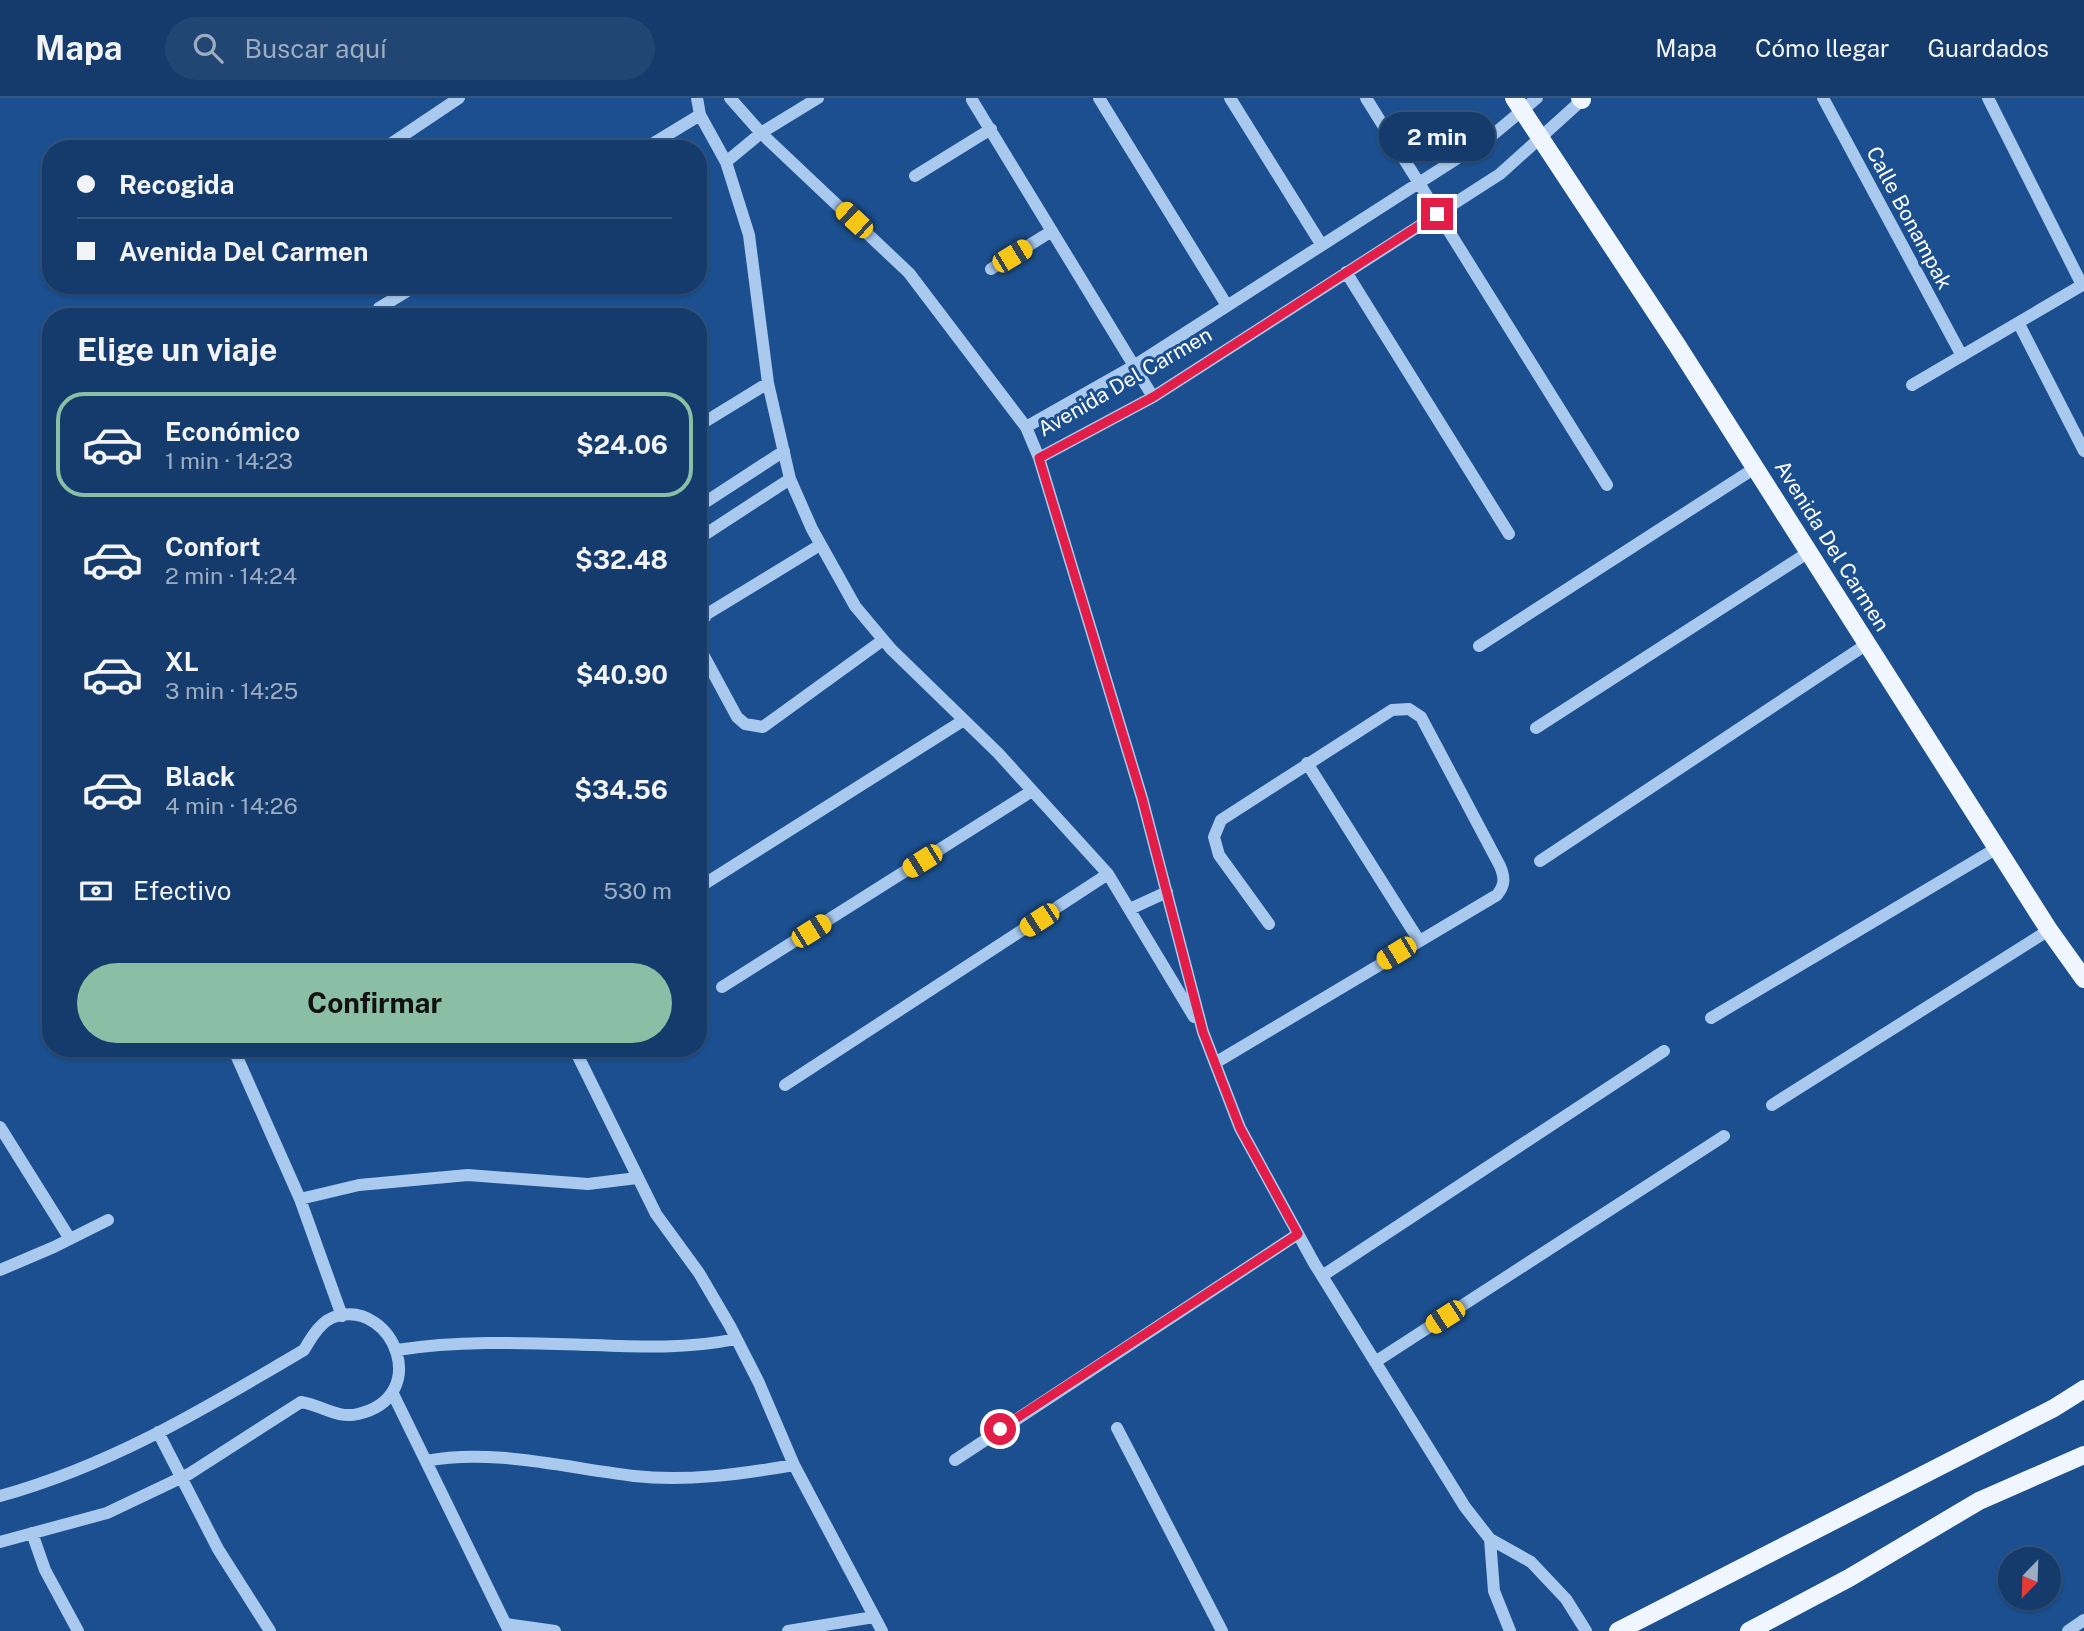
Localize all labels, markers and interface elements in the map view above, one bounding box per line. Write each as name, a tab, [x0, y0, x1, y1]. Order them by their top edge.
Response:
search box	[165, 17, 655, 80]
text: Mapa	[35, 29, 123, 67]
icon: search	[189, 29, 227, 67]
text: Buscar aquí	[245, 33, 386, 64]
text: Mapa	[1655, 34, 1717, 62]
text: Cómo llegar	[1755, 34, 1889, 62]
text: Guardados	[1927, 34, 2049, 62]
callout: 2 min	[1379, 113, 1495, 162]
text: 2 min	[1407, 123, 1467, 150]
street label: Calle Bonampak	[1861, 142, 1958, 294]
text: Recogida	[119, 169, 234, 200]
car	[832, 198, 877, 242]
route end	[1421, 198, 1453, 230]
text: Avenida Del Carmen	[119, 236, 369, 267]
car	[989, 236, 1036, 276]
street label: Avenida Del Carmen	[1033, 322, 1216, 442]
text: Elige un viaje	[77, 331, 277, 368]
icon: car	[81, 413, 144, 476]
text: Económico	[165, 416, 300, 447]
text: $24.06	[576, 429, 668, 460]
text: 1 min · 14:23	[165, 447, 293, 474]
street label: Avenida Del Carmen	[1770, 456, 1895, 636]
icon: car	[81, 528, 144, 591]
text: Confort	[165, 531, 261, 562]
text: $32.48	[575, 544, 668, 575]
text: 2 min · 14:24	[165, 562, 297, 589]
icon: car	[81, 643, 144, 706]
text: XL	[165, 646, 199, 677]
text: $40.90	[576, 659, 668, 690]
text: 3 min · 14:25	[165, 677, 298, 704]
icon: car	[81, 758, 144, 821]
text: Black	[165, 761, 235, 792]
text: $34.56	[574, 774, 668, 805]
text: 4 min · 14:26	[165, 792, 298, 819]
car	[899, 841, 946, 881]
icon: cash	[77, 872, 115, 910]
text: Efectivo	[133, 875, 231, 906]
text: 530 m	[603, 877, 672, 904]
car	[1016, 900, 1063, 940]
car	[788, 911, 835, 951]
car	[1373, 933, 1420, 973]
button: Confirmar	[77, 963, 672, 1043]
car	[1422, 1297, 1469, 1337]
route start	[984, 1413, 1016, 1445]
north arrow	[1998, 1547, 2062, 1610]
map controls	[1998, 1547, 2061, 1610]

